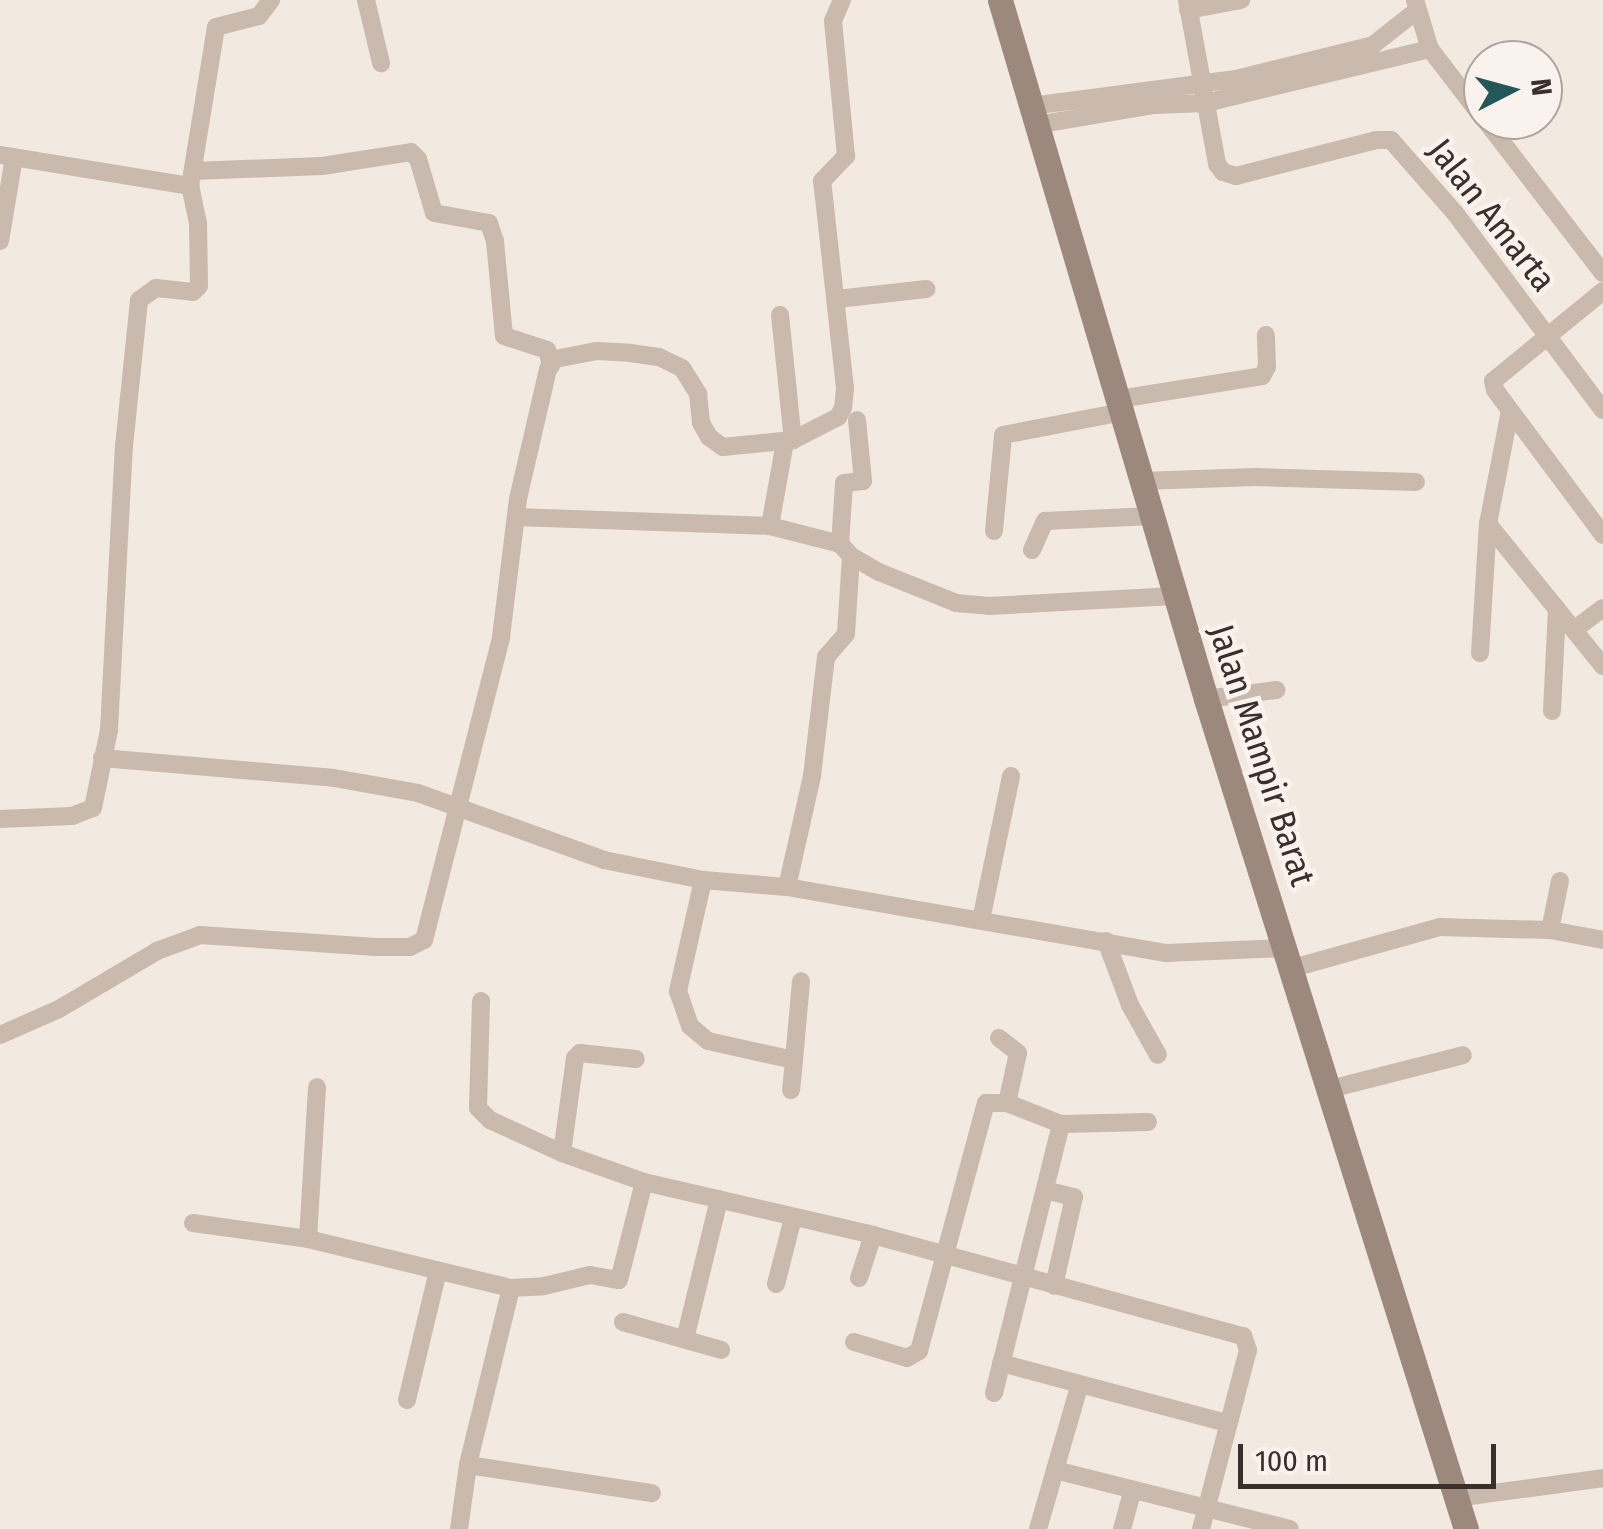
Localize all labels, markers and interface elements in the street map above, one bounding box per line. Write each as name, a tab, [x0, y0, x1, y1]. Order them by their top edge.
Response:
north arrow	[1463, 40, 1563, 140]
text: N	[1524, 77, 1559, 97]
street label: Jalan Amarta	[1419, 130, 1565, 300]
street label: Jalan Mampir Barat	[1200, 619, 1324, 891]
scale bar	[1243, 1424, 1500, 1486]
text: 100 m	[1255, 1443, 1328, 1479]

